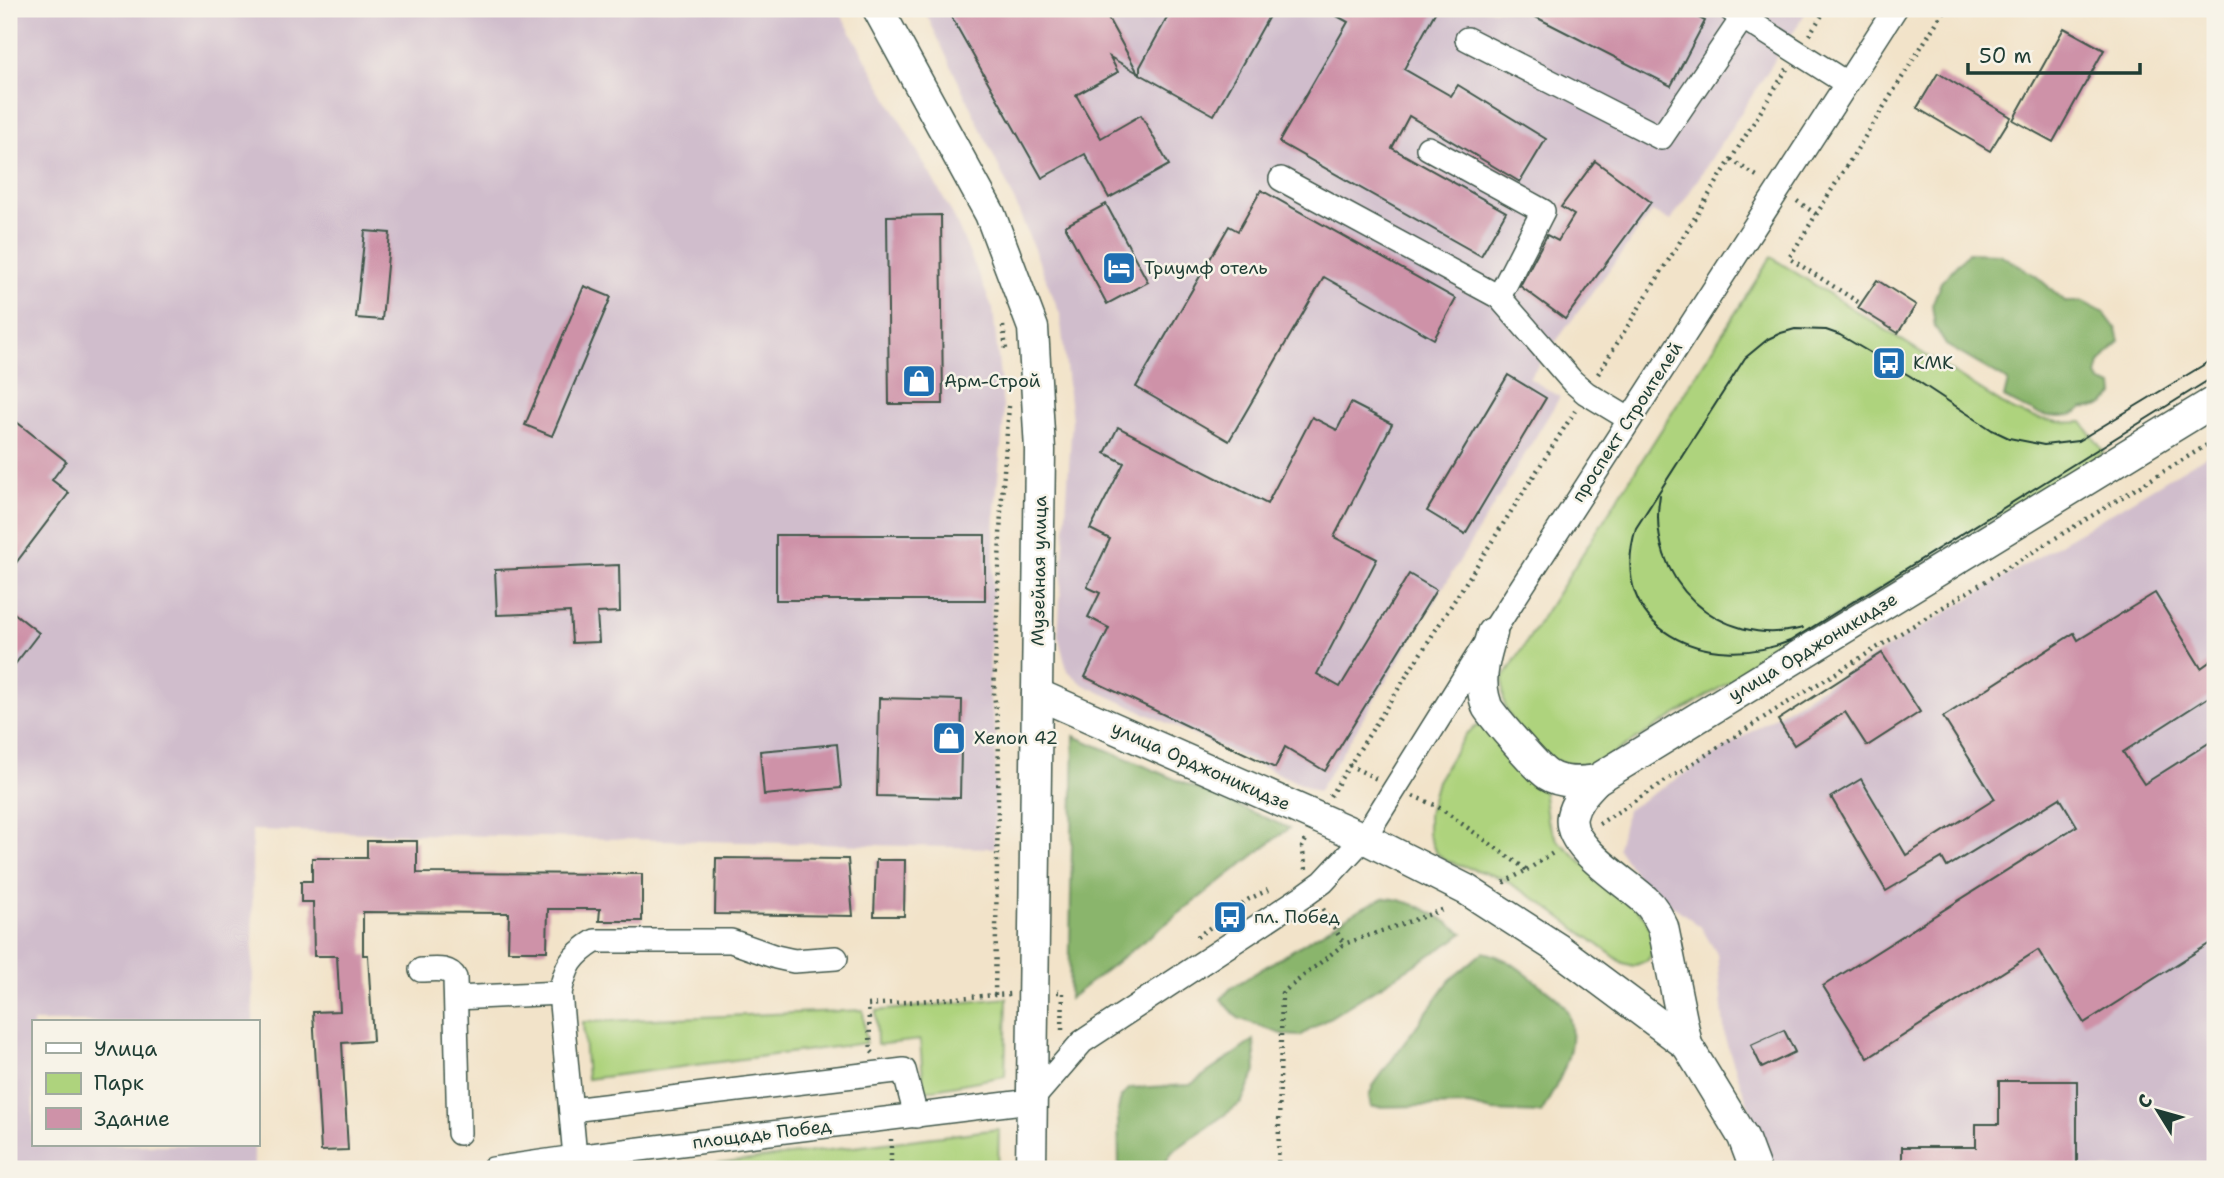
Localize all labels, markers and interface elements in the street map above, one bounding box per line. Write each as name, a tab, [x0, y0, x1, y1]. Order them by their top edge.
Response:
scale bar	[1968, 32, 2140, 76]
text: 50 m	[1979, 42, 2032, 70]
hotel icon: Триумф отель	[1100, 249, 1138, 287]
place label: Триумф отель	[1144, 256, 1268, 280]
street label: проспект Строителей	[1566, 337, 1688, 507]
bus stop icon: КМК	[1870, 344, 1908, 382]
place label: КМК	[1913, 351, 1954, 375]
shop icon: Арм-Строй	[900, 362, 938, 400]
place label: Арм-Строй	[944, 369, 1041, 393]
street label: Музейная улица	[1026, 496, 1052, 646]
street label: улица Орджоникидзе	[1724, 587, 1902, 707]
street label: улица Орджоникидзе	[1108, 716, 1294, 816]
shop icon: Xenon 42	[930, 719, 968, 757]
place label: Xenon 42	[974, 726, 1058, 750]
bus stop icon: пл. Побед	[1211, 898, 1249, 936]
place label: пл. Побед	[1254, 905, 1340, 929]
legend	[32, 1020, 259, 1146]
text: Улица	[94, 1035, 157, 1063]
text: Парк	[94, 1069, 144, 1097]
north arrow	[2122, 1076, 2192, 1146]
text: С	[2131, 1089, 2158, 1113]
text: Здание	[94, 1105, 170, 1133]
street label: площадь Побед	[691, 1113, 833, 1154]

